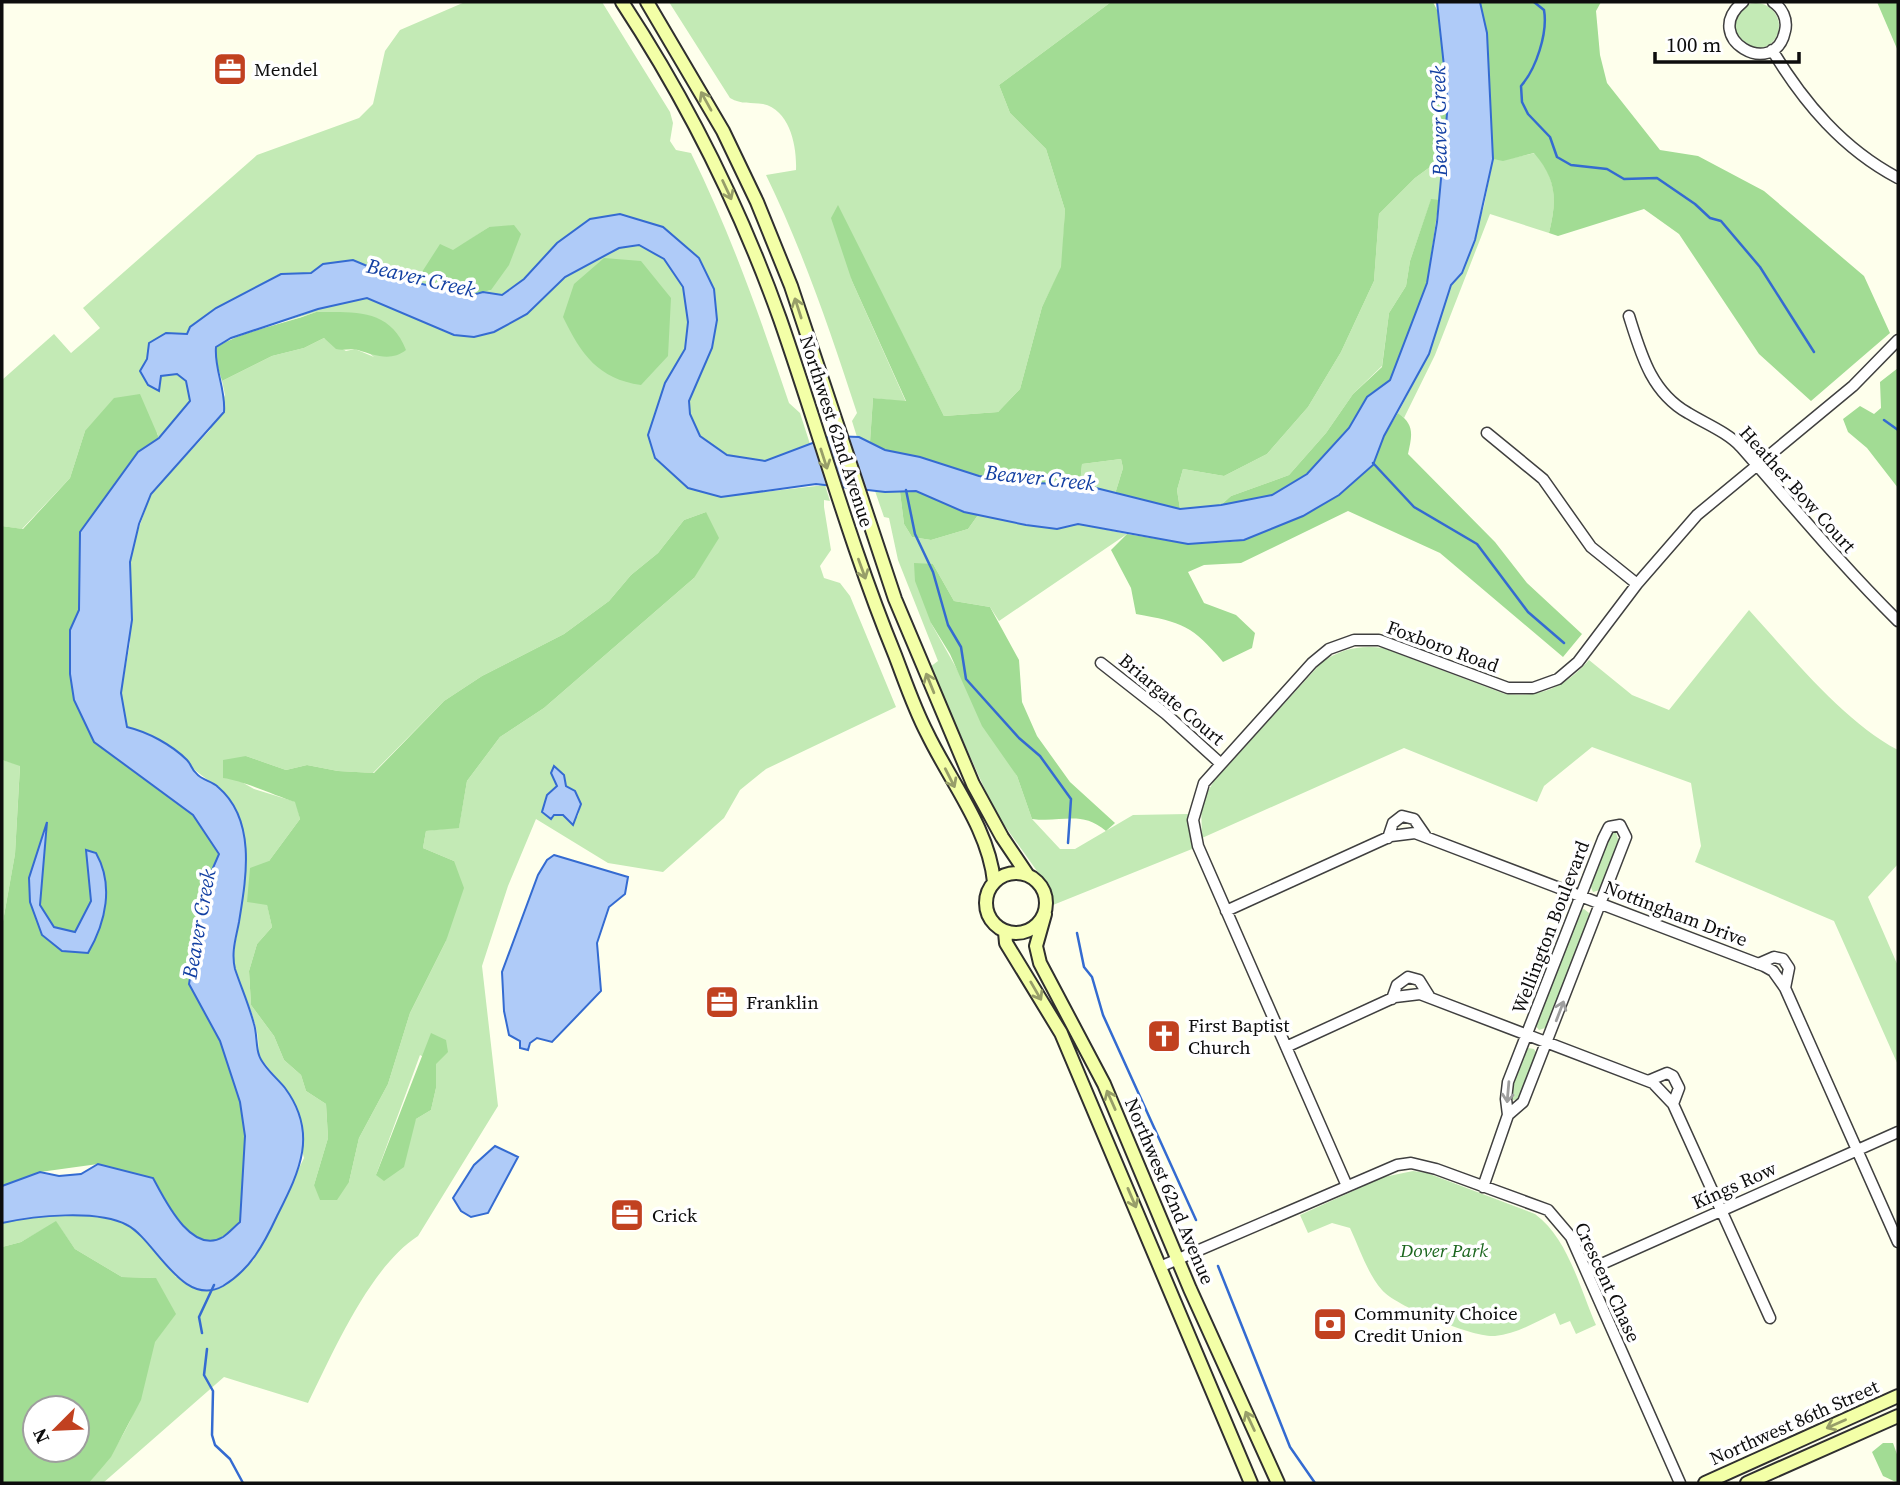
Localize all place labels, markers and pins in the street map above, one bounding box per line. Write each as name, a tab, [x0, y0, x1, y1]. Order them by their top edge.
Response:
office icon: Mendel	[211, 50, 249, 88]
place label: Mendel	[254, 56, 318, 82]
office icon: Franklin	[703, 983, 741, 1021]
place label: Franklin	[746, 989, 819, 1015]
place label: First Baptist Church	[1188, 1012, 1290, 1060]
church icon: First Baptist Church	[1145, 1017, 1183, 1055]
office icon: Crick	[608, 1196, 646, 1234]
place label: Crick	[652, 1202, 698, 1228]
place label: Community Choice Credit Union	[1354, 1300, 1518, 1348]
bank icon: Community Choice Credit Union	[1311, 1305, 1349, 1343]

